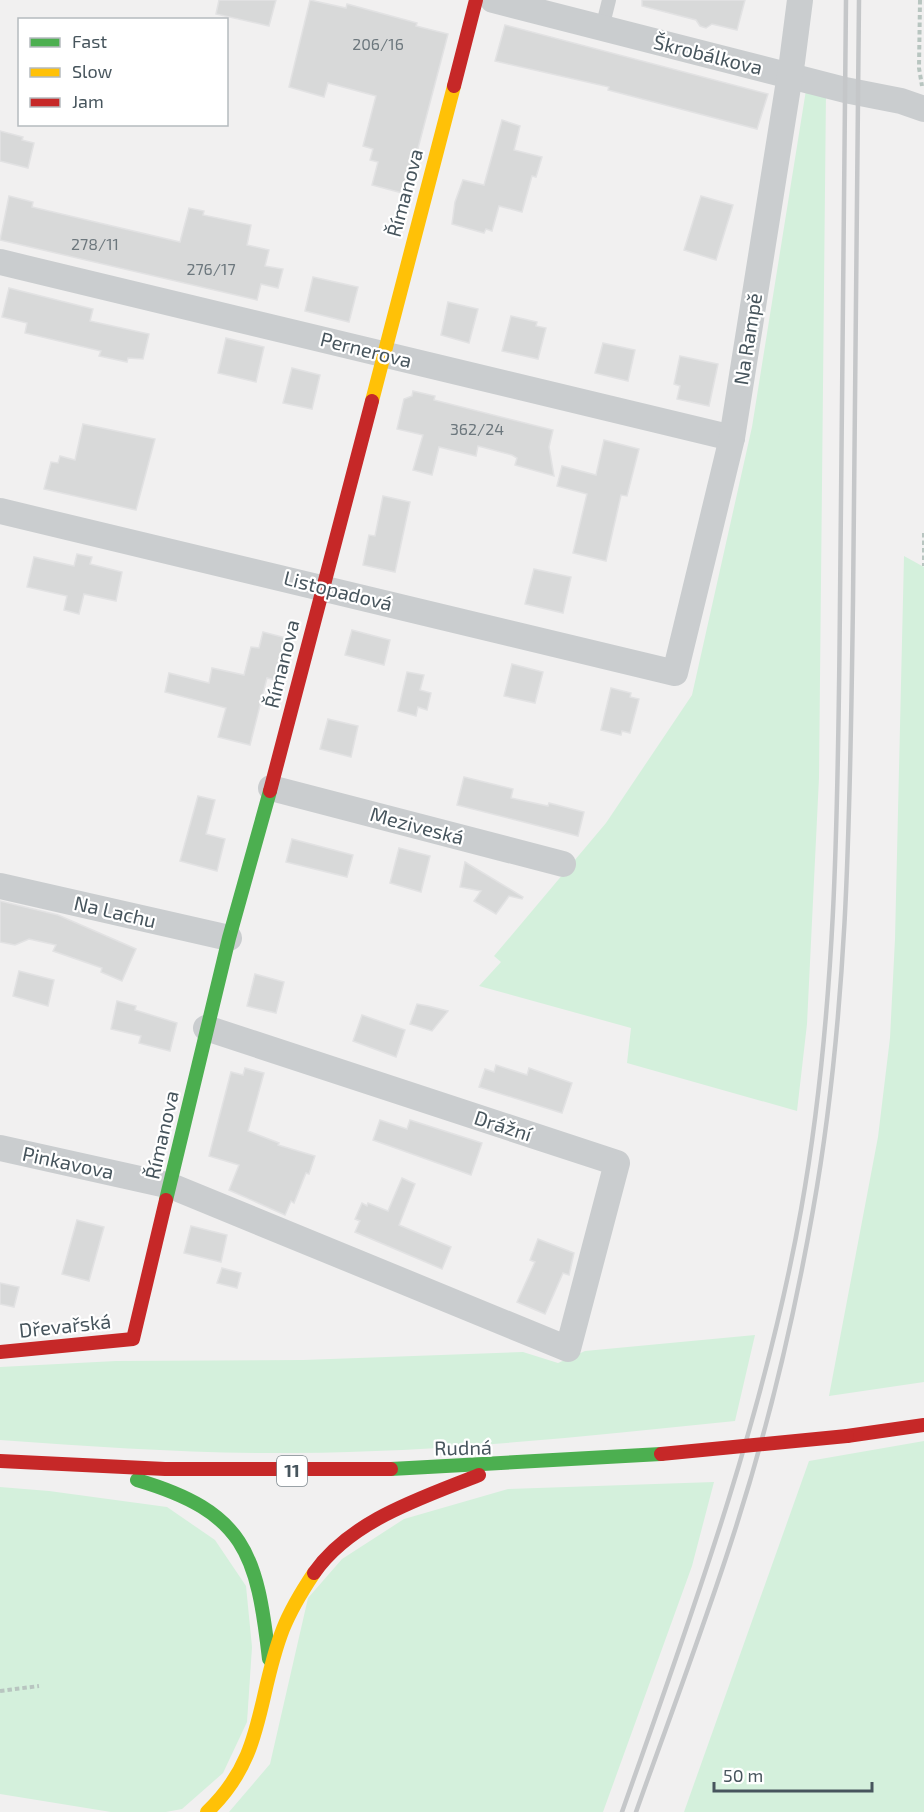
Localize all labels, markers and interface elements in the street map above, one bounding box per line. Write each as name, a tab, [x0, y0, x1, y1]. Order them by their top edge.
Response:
legend	[18, 18, 228, 126]
street label: Škrobálkova	[651, 29, 765, 79]
text: Fast	[72, 30, 107, 52]
house number: 206/16	[352, 34, 404, 53]
text: Slow	[72, 60, 113, 82]
text: Jam	[72, 90, 104, 112]
street label: Římanova	[381, 146, 427, 239]
house number: 278/11	[71, 234, 119, 253]
house number: 276/17	[186, 259, 236, 278]
street label: Na Rampě	[728, 291, 766, 387]
street label: Pernerova	[318, 326, 414, 372]
house number: 362/24	[450, 419, 504, 438]
street label: Listopadová	[281, 565, 395, 615]
street label: Římanova	[258, 617, 304, 710]
street label: Meziveská	[368, 801, 467, 849]
street label: Na Lachu	[72, 890, 159, 932]
street label: Římanova	[139, 1088, 183, 1181]
street label: Drážní	[472, 1105, 536, 1146]
street label: Pinkavova	[20, 1141, 116, 1183]
street label: Dřevařská	[18, 1308, 112, 1342]
street label: Rudná	[434, 1434, 492, 1460]
road number: 11	[277, 1456, 307, 1486]
scale bar	[714, 1755, 872, 1793]
text: 50 m	[723, 1764, 763, 1786]

